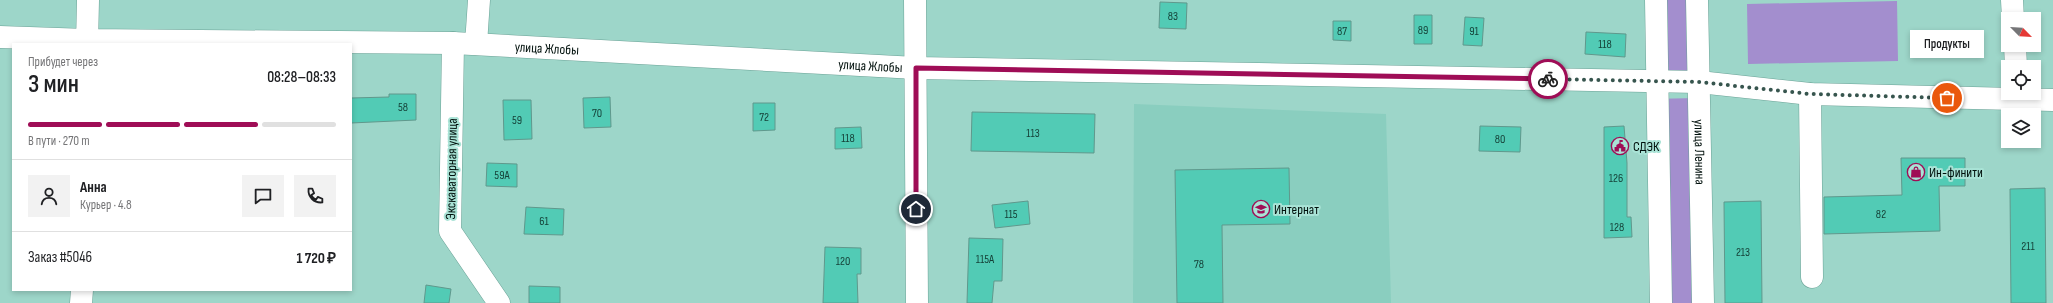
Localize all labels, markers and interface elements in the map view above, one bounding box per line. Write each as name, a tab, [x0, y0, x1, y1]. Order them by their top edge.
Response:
house number: 83	[1168, 9, 1178, 24]
north arrow	[2001, 12, 2041, 52]
map controls	[2001, 12, 2041, 148]
house number: 89	[1418, 23, 1428, 38]
house number: 87	[1337, 24, 1347, 39]
house number: 91	[1469, 24, 1480, 39]
callout: Продукты	[1910, 30, 1984, 58]
text: Продукты	[1924, 36, 1970, 52]
house number: 118	[1598, 37, 1612, 52]
street label: улица Жлобы	[514, 38, 579, 59]
text: Прибудет через	[28, 54, 98, 70]
street label: улица Жлобы	[838, 56, 903, 76]
courier	[1528, 59, 1568, 99]
button: locate	[2001, 60, 2041, 100]
text: 08:28–08:33	[267, 68, 336, 87]
icon: bike	[1537, 68, 1559, 90]
text: 3 мин	[28, 69, 79, 100]
pin	[1930, 81, 1964, 115]
icon: bag	[1936, 87, 1958, 109]
house number: 58	[398, 100, 408, 115]
house number: 70	[592, 106, 602, 121]
button: layers	[2001, 108, 2041, 148]
house number: 72	[759, 110, 769, 125]
house number: 59	[512, 113, 522, 128]
street label: Экскаваторная улица	[442, 118, 461, 220]
street label: улица Ленина	[1690, 119, 1709, 185]
house number: 113	[1026, 126, 1040, 141]
house number: 118	[841, 131, 855, 146]
house number: 80	[1495, 132, 1505, 147]
text: В пути · 270 m	[28, 133, 90, 149]
public building icon: СДЭК	[1610, 136, 1630, 156]
place label: СДЭК	[1633, 138, 1660, 155]
shop icon: Ин-финити	[1906, 162, 1926, 182]
place label: Ин-финити	[1929, 164, 1983, 181]
house number: 59А	[494, 168, 510, 183]
house number: 126	[1609, 171, 1623, 186]
button: person	[28, 175, 70, 217]
button: chat	[242, 175, 284, 217]
button: phone	[294, 175, 336, 217]
text: Анна	[80, 178, 107, 197]
pin	[899, 192, 933, 226]
text: Курьер · 4.8	[80, 197, 132, 213]
icon: home	[905, 198, 927, 220]
school or university icon: Интернат	[1251, 199, 1271, 219]
place label: Интернат	[1274, 201, 1319, 218]
house number: 115	[1004, 207, 1018, 222]
house number: 82	[1876, 207, 1886, 222]
house number: 61	[539, 214, 550, 229]
house number: 128	[1610, 220, 1624, 235]
house number: 211	[2021, 239, 2035, 254]
house number: 213	[1736, 245, 1750, 260]
text: Заказ #5046	[28, 248, 92, 267]
text: 1 720 ₽	[296, 249, 336, 268]
house number: 115А	[976, 252, 995, 267]
house number: 120	[836, 254, 850, 269]
house number: 78	[1194, 257, 1204, 272]

